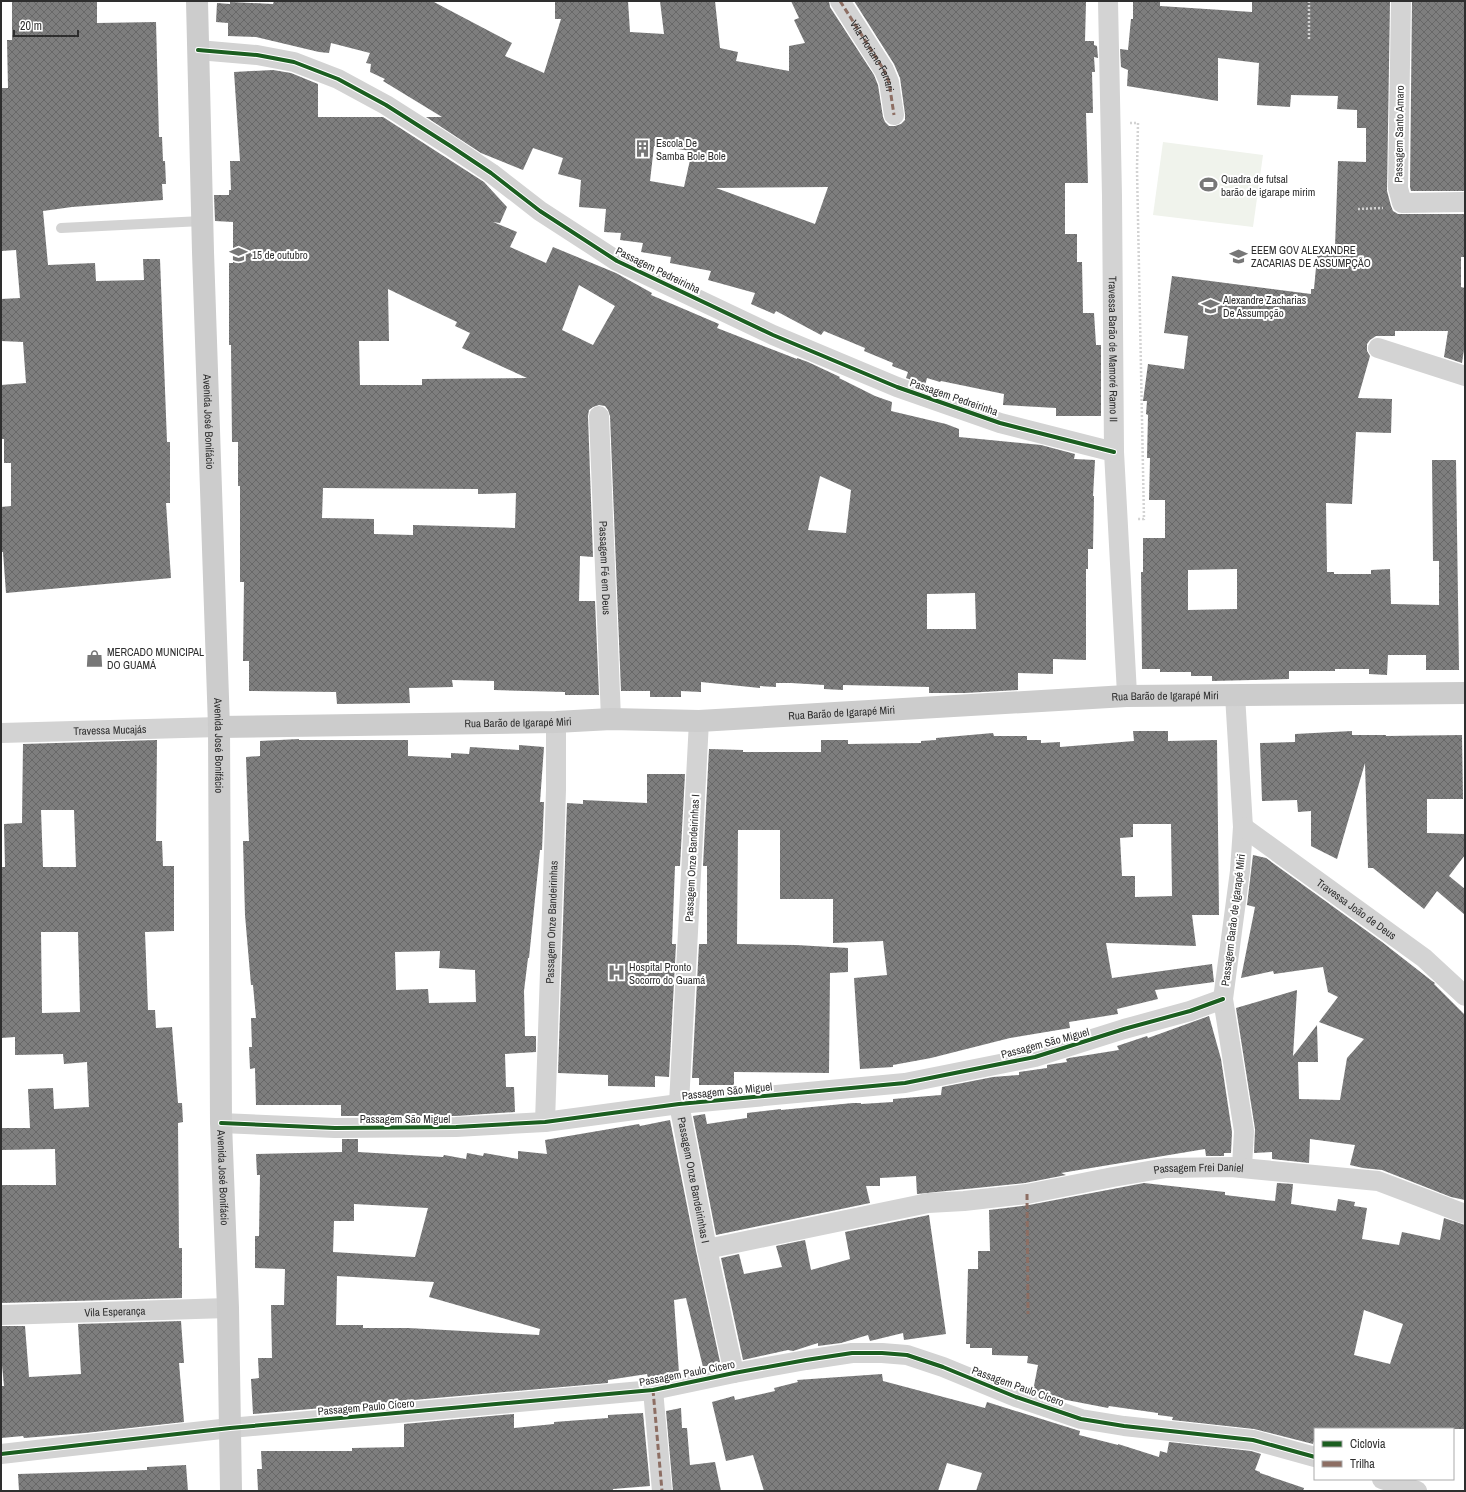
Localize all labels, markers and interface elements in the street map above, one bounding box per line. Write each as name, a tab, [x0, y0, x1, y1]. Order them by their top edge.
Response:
scale bar	[14, 12, 78, 38]
street label: Vila Floriano Ferrari	[847, 17, 897, 92]
text: 20 m	[20, 18, 42, 34]
street label: Passagem Santo Amaro	[1391, 85, 1407, 183]
place label: Escola De Samba Bole Bole	[656, 136, 726, 163]
building icon: Escola De Samba Bole Bole	[633, 139, 653, 159]
place label: Quadra de futsal barão de igarape mirim	[1221, 172, 1315, 199]
sports icon: Quadra de futsal barão de igarape mirim	[1198, 175, 1218, 195]
street label: Passagem Pedreirinha	[613, 243, 703, 297]
place label: EEEM GOV ALEXANDRE ZACARIAS DE ASSUMPÇÃO	[1251, 243, 1371, 270]
school or university icon: 15 de outubro	[229, 245, 249, 265]
school or university icon: EEEM GOV ALEXANDRE ZACARIAS DE ASSUMPÇÃO	[1228, 246, 1248, 266]
place label: 15 de outubro	[252, 248, 308, 262]
street label: Travessa Barão de Mamoré Ramo II	[1106, 276, 1121, 422]
place label: Alexandre Zacharias De Assumpção	[1222, 293, 1307, 320]
school or university icon: Alexandre Zacharias De Assumpção	[1200, 296, 1220, 316]
street label: Avenida José Bonifácio	[200, 373, 217, 470]
street label: Passagem Pedreirinha	[908, 375, 1000, 419]
street label: Passagem Fé em Deus	[596, 521, 614, 616]
place label: MERCADO MUNICIPAL DO GUAMÁ	[107, 645, 204, 672]
shop icon: MERCADO MUNICIPAL DO GUAMÁ	[84, 648, 104, 668]
street label: Rua Barão de Igarapé Miri	[1111, 688, 1219, 704]
street label: Avenida José Bonifácio	[211, 697, 226, 793]
street label: Rua Barão de Igarapé Miri	[788, 703, 895, 723]
street label: Rua Barão de Igarapé Miri	[464, 714, 572, 730]
street label: Travessa Mucajás	[73, 722, 147, 738]
street label: Passagem Onze Bandeirinhas I	[682, 794, 702, 922]
street label: Passagem Barão de Igarapé Miri	[1218, 853, 1248, 987]
street label: Passagem Onze Bandeirinhas	[543, 860, 561, 984]
street label: Travessa João de Deus	[1314, 876, 1399, 943]
place label: Hospital Pronto Socorro do Guamá	[629, 960, 705, 987]
hospital icon: Hospital Pronto Socorro do Guamá	[606, 963, 626, 983]
street label: Passagem São Miguel	[999, 1024, 1091, 1062]
street label: Passagem São Miguel	[681, 1079, 773, 1103]
street label: Passagem São Miguel	[360, 1112, 450, 1126]
street label: Passagem Onze Bandeirinhas I	[675, 1116, 713, 1244]
street label: Avenida José Bonifácio	[214, 1129, 232, 1226]
street label: Passagem Frei Daniel	[1152, 1160, 1244, 1177]
street label: Vila Esperança	[84, 1304, 146, 1319]
street label: Passagem Paulo Cícero	[638, 1357, 736, 1389]
street label: Passagem Paulo Cícero	[970, 1363, 1066, 1409]
street label: Passagem Paulo Cícero	[317, 1396, 415, 1418]
legend	[1314, 1428, 1454, 1480]
text: Ciclovia	[1350, 1436, 1386, 1452]
text: Trilha	[1350, 1456, 1375, 1472]

